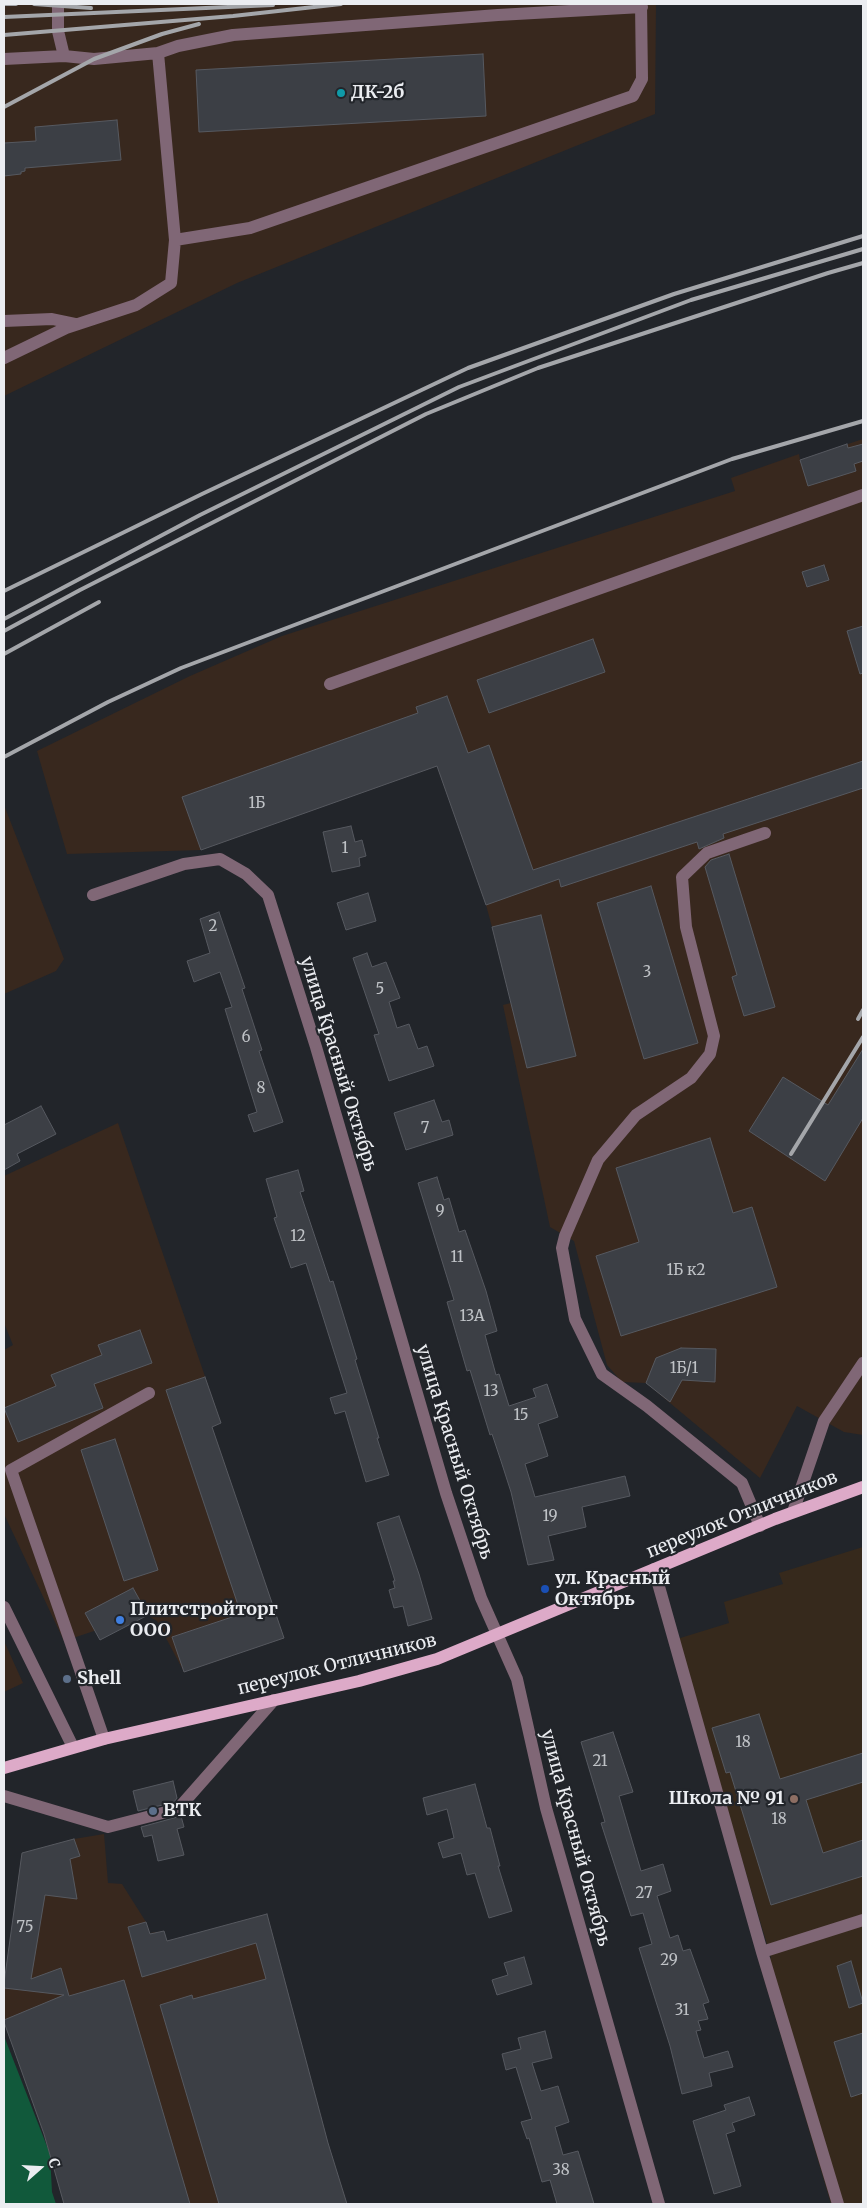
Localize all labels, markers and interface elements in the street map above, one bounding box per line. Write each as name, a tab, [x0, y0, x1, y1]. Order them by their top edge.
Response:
place label: ДК-2б	[351, 82, 404, 104]
marker: ДК-2б	[335, 87, 347, 99]
house number: 1Б	[249, 795, 265, 813]
house number: 1	[342, 840, 348, 858]
house number: 2	[209, 918, 217, 936]
street label: улица Красный Октябрь	[295, 954, 381, 1174]
house number: 3	[643, 964, 651, 982]
house number: 5	[376, 981, 384, 999]
house number: 6	[241, 1029, 251, 1047]
house number: 8	[257, 1080, 265, 1098]
house number: 7	[421, 1120, 429, 1138]
house number: 9	[435, 1203, 445, 1221]
house number: 12	[290, 1228, 306, 1246]
house number: 11	[450, 1249, 464, 1267]
house number: 1Б к2	[667, 1262, 705, 1280]
house number: 13А	[459, 1308, 485, 1326]
street label: улица Красный Октябрь	[411, 1342, 497, 1562]
house number: 1Б/1	[670, 1360, 698, 1378]
house number: 13	[484, 1383, 498, 1401]
house number: 15	[513, 1407, 529, 1425]
street label: переулок Отличников	[643, 1467, 841, 1563]
house number: 19	[542, 1508, 558, 1526]
place label: ул. Красный Октябрь	[555, 1568, 670, 1610]
marker: ул. Красный Октябрь	[539, 1583, 551, 1595]
place label: Плитстройторг ООО	[130, 1599, 278, 1642]
marker: Плитстройторг ООО	[114, 1614, 126, 1626]
street label: переулок Отличников	[235, 1630, 439, 1700]
place label: Shell	[77, 1668, 121, 1690]
marker: Shell	[61, 1673, 73, 1685]
street label: улица Красный Октябрь	[536, 1727, 614, 1949]
house number: 18	[735, 1734, 751, 1752]
house number: 21	[592, 1753, 608, 1771]
place label: Школа № 91	[669, 1788, 784, 1810]
marker: Школа № 91	[788, 1793, 800, 1805]
place label: ВТК	[163, 1800, 202, 1822]
marker: ВТК	[147, 1805, 159, 1817]
house number: 18	[771, 1811, 787, 1829]
house number: 27	[636, 1885, 652, 1903]
house number: 75	[17, 1919, 33, 1937]
house number: 29	[660, 1952, 678, 1970]
house number: 31	[675, 2002, 689, 2020]
north arrow	[15, 2143, 65, 2193]
text: С	[44, 2156, 64, 2170]
house number: 38	[552, 2162, 570, 2180]

